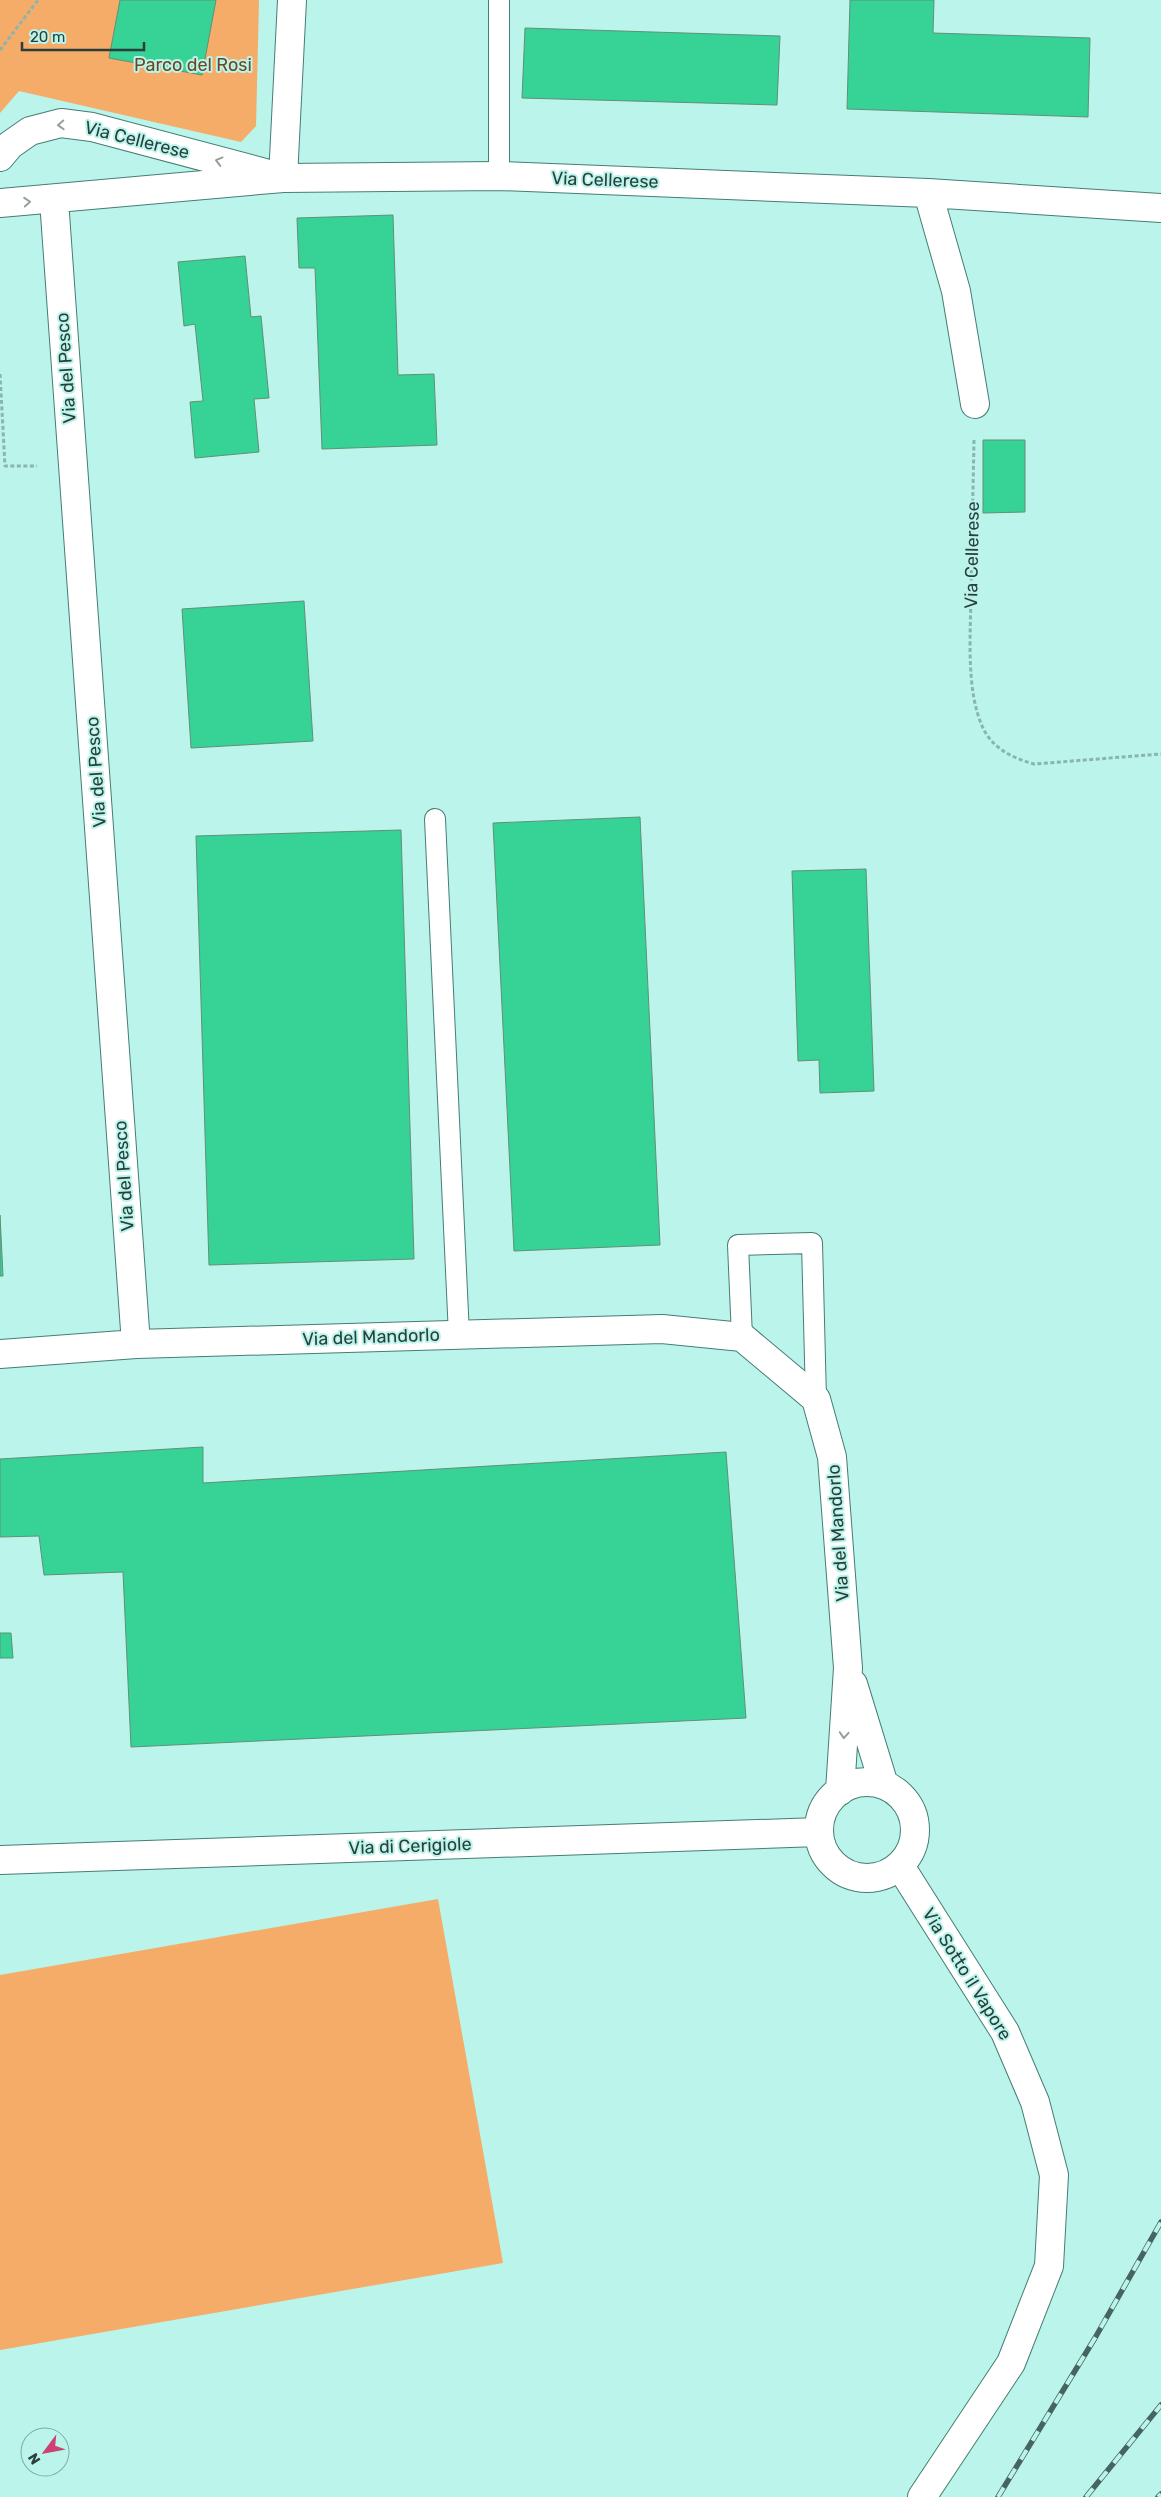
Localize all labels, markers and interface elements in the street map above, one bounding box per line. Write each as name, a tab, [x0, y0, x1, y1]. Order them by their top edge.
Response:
scale bar	[22, 20, 145, 52]
text: 20 m	[30, 28, 65, 46]
park label: Parco del Rosi	[134, 54, 252, 76]
street label: Via Cellerese	[82, 116, 192, 164]
one-way arrow	[57, 119, 65, 130]
one-way arrow	[215, 156, 223, 167]
street label: Via Cellerese	[551, 167, 659, 193]
one-way arrow	[23, 196, 31, 207]
street label: Via del Pesco	[51, 312, 81, 424]
street label: Via Cellerese	[960, 501, 984, 609]
street label: Via del Pesco	[81, 716, 111, 828]
street label: Via del Pesco	[109, 1120, 139, 1232]
street label: Via del Mandorlo	[302, 1324, 440, 1350]
street label: Via del Mandorlo	[822, 1464, 854, 1602]
one-way arrow	[838, 1731, 849, 1739]
street label: Via di Cerigiole	[348, 1833, 472, 1859]
street label: Via Sotto il Vapore	[917, 1904, 1017, 2044]
north arrow	[20, 2427, 70, 2477]
text: N	[25, 2450, 44, 2467]

